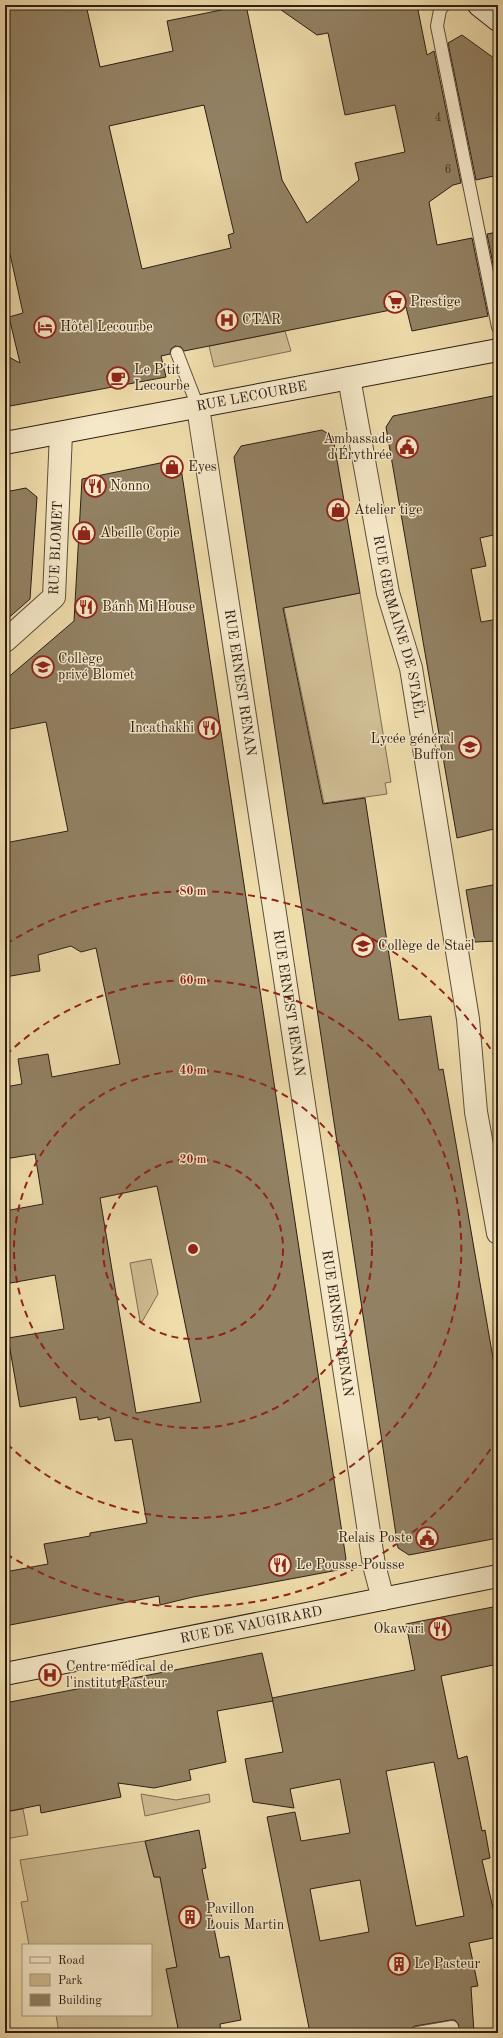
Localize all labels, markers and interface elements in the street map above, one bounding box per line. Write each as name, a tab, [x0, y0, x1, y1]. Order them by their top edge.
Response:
house number: 4	[435, 112, 442, 124]
house number: 6	[445, 164, 452, 176]
supermarket icon: Prestige	[382, 289, 408, 315]
place label: Prestige	[410, 295, 460, 309]
hospital icon: CTAR	[214, 307, 240, 333]
place label: CTAR	[242, 313, 281, 327]
hotel icon: Hôtel Lecourbe	[32, 314, 58, 340]
place label: Hôtel Lecourbe	[60, 320, 153, 334]
place label: Le P'tit Lecourbe	[134, 363, 190, 393]
cafe icon: Le P'tit Lecourbe	[105, 365, 131, 391]
street label: RUE LECOURBE	[195, 379, 308, 414]
place label: Ambassade d'Érythrée	[323, 432, 392, 462]
public building icon: Ambassade d'Érythrée	[394, 434, 420, 460]
shop icon: Eyes	[159, 454, 185, 480]
place label: Eyes	[188, 460, 217, 474]
restaurant icon: Nonno	[82, 473, 108, 499]
place label: Nonno	[110, 479, 150, 493]
shop icon: Atelier tige	[325, 497, 351, 523]
street label: RUE BLOMET	[47, 500, 65, 595]
place label: Atelier tige	[354, 503, 422, 517]
shop icon: Abeille Copie	[71, 520, 97, 546]
place label: Abeille Copie	[100, 526, 180, 540]
street label: RUE GERMAINE DE STAËL	[371, 534, 428, 720]
restaurant icon: Bánh Mi House	[73, 594, 99, 620]
place label: Bánh Mi House	[102, 600, 195, 614]
street label: RUE ERNEST RENAN	[222, 608, 258, 757]
place label: Collège privé Blomet	[58, 652, 135, 682]
school or university icon: Collège privé Blomet	[30, 654, 56, 680]
restaurant icon: Incathakhi	[196, 715, 222, 741]
place label: Incathakhi	[130, 721, 194, 735]
place label: Lycée général Buffon	[371, 732, 454, 762]
school or university icon: Lycée général Buffon	[457, 734, 483, 760]
text: 80 m	[180, 886, 207, 898]
street label: RUE ERNEST RENAN	[271, 929, 307, 1078]
school or university icon: Collège de Staël	[350, 933, 376, 959]
place label: Collège de Staël	[378, 939, 475, 953]
text: 60 m	[180, 975, 207, 987]
text: 40 m	[180, 1065, 207, 1077]
text: 20 m	[180, 1154, 207, 1166]
centre of rings	[186, 1242, 200, 1256]
street label: RUE ERNEST RENAN	[319, 1249, 355, 1398]
public building icon: Relais Poste	[414, 1525, 440, 1551]
place label: Relais Poste	[338, 1531, 412, 1545]
restaurant icon: Le Pousse-Pousse	[267, 1552, 293, 1578]
place label: Le Pousse-Pousse	[296, 1558, 405, 1572]
street label: RUE DE VAUGIRARD	[179, 1604, 324, 1646]
restaurant icon: Okawari	[427, 1616, 453, 1642]
place label: Okawari	[373, 1622, 424, 1636]
place label: Centre médical de l'institut Pasteur	[66, 1660, 174, 1690]
hospital icon: Centre médical de l'institut Pasteur	[37, 1662, 63, 1688]
place label: Pavillon Louis Martin	[206, 1902, 285, 1932]
building icon: Pavillon Louis Martin	[177, 1904, 203, 1930]
legend	[22, 1944, 152, 2016]
building icon: Le Pasteur	[386, 1951, 412, 1977]
text: Road	[58, 1955, 85, 1967]
place label: Le Pasteur	[414, 1957, 480, 1971]
text: Park	[58, 1975, 83, 1987]
text: Building	[58, 1995, 102, 2007]

